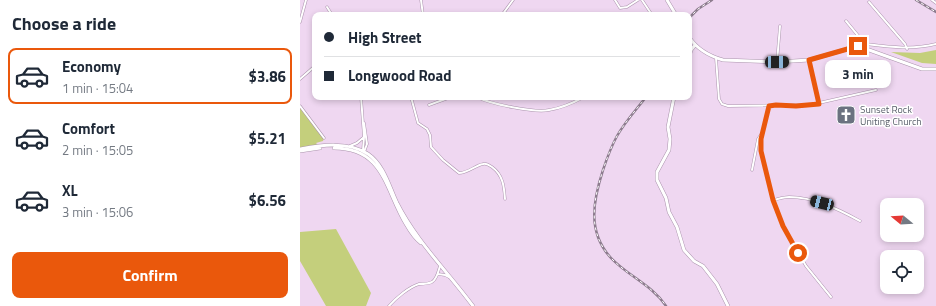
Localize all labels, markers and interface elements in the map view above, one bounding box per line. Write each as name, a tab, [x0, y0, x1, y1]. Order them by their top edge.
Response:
text: Choose a ride	[12, 10, 116, 37]
text: High Street	[348, 26, 422, 49]
route end	[849, 37, 867, 55]
text: Economy	[62, 55, 121, 78]
car	[765, 56, 789, 68]
icon: car	[14, 58, 50, 94]
callout: 3 min	[825, 60, 891, 88]
text: Longwood Road	[348, 64, 452, 87]
text: 3 min	[842, 64, 874, 84]
text: $3.86	[249, 65, 286, 88]
text: 1 min · 15:04	[62, 78, 133, 98]
place label: Sunset Rock Uniting Church	[860, 102, 922, 129]
church icon: Sunset Rock Uniting Church	[835, 104, 857, 126]
text: Comfort	[62, 117, 115, 140]
icon: car	[14, 120, 50, 156]
text: $5.21	[249, 127, 286, 150]
text: 2 min · 15:05	[62, 140, 133, 160]
text: XL	[62, 179, 78, 202]
icon: car	[14, 182, 50, 218]
text: $6.56	[249, 189, 286, 212]
car	[809, 194, 835, 212]
north arrow	[880, 198, 924, 242]
map controls	[880, 198, 924, 294]
text: 3 min · 15:06	[62, 202, 133, 222]
route start	[789, 244, 807, 262]
button: locate	[880, 250, 924, 294]
button: Confirm	[12, 252, 288, 298]

